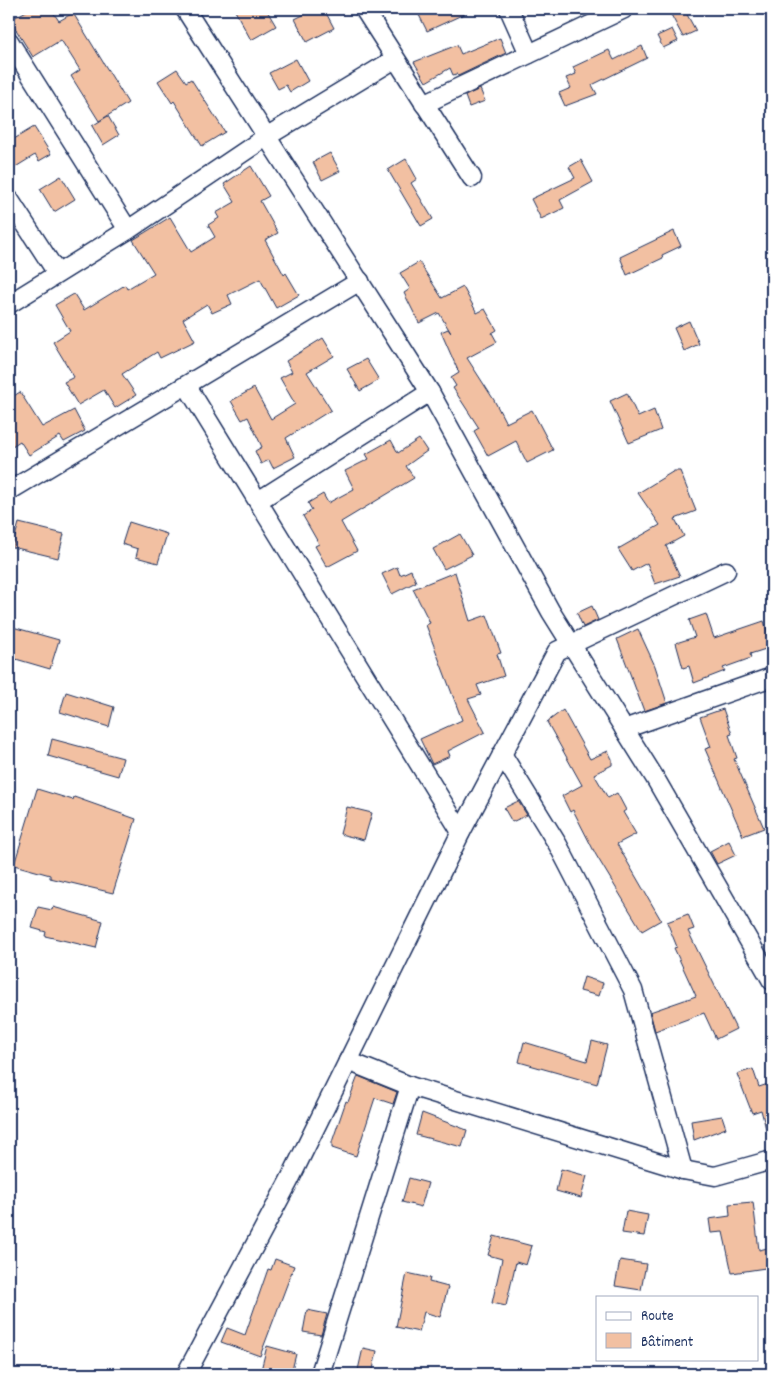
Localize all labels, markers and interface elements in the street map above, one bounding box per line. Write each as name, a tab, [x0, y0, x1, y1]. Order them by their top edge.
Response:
legend	[596, 1296, 758, 1360]
text: Route	[641, 1306, 674, 1328]
text: Bâtiment	[641, 1332, 694, 1354]

